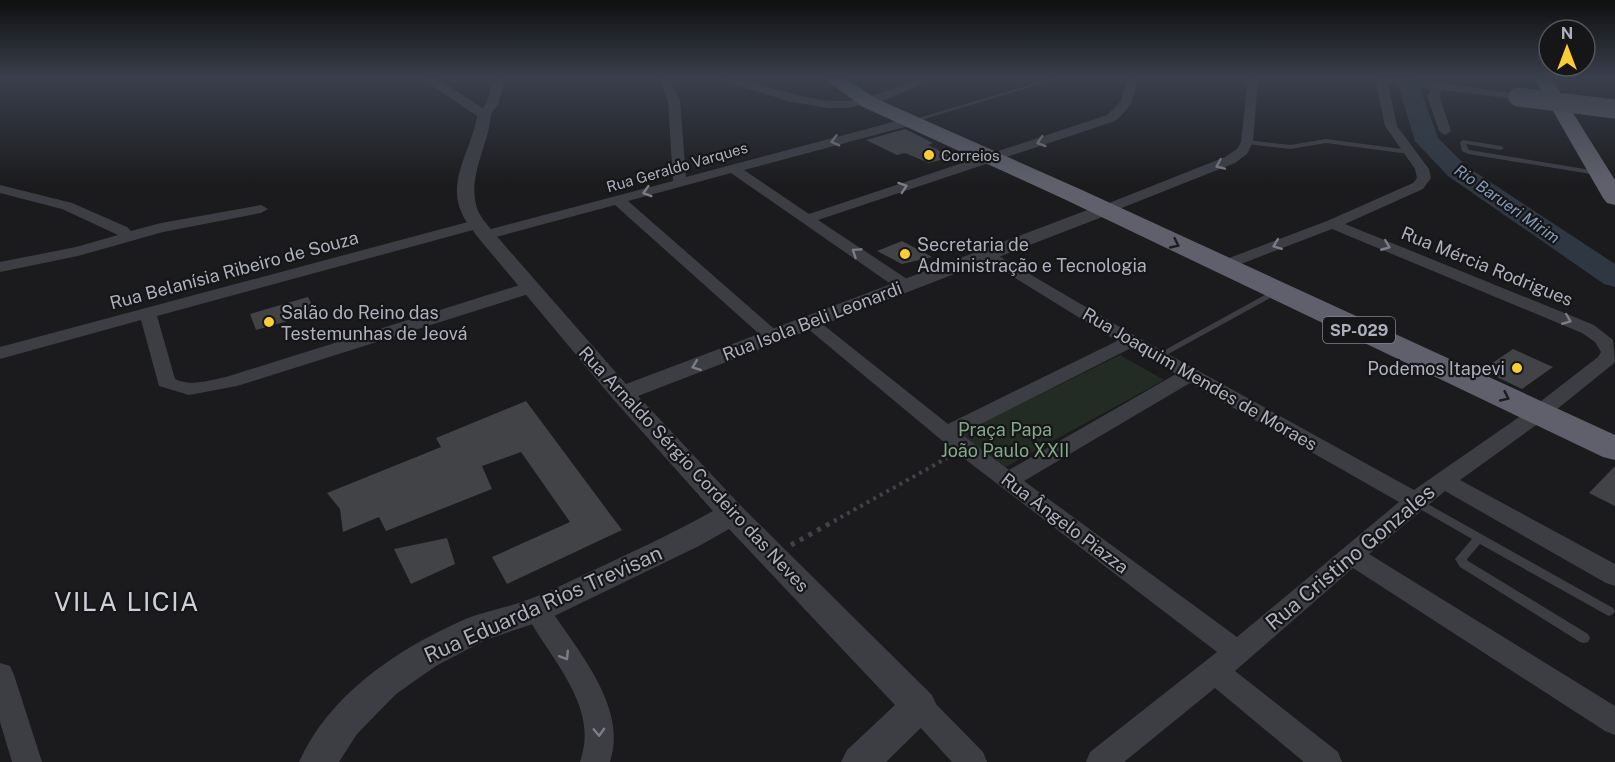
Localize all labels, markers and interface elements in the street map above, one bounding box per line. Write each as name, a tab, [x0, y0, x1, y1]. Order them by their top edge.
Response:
north arrow	[1537, 18, 1597, 78]
text: N	[1561, 24, 1573, 43]
one-way arrow	[830, 133, 840, 146]
one-way arrow	[1036, 134, 1047, 147]
street label: Rua Geraldo Varques	[604, 139, 750, 195]
place label: Correios	[941, 147, 1000, 164]
marker: Correios	[922, 148, 936, 162]
one-way arrow	[1215, 157, 1226, 169]
water label: Rio Barueri Mirim	[1451, 161, 1563, 247]
one-way arrow	[897, 182, 908, 195]
one-way arrow	[642, 185, 653, 197]
street label: Rua Mércia Rodrigues	[1398, 222, 1576, 310]
street label: Rua Belanísia Ribeiro de Souza	[107, 227, 361, 313]
place label: Secretaria de Administração e Tecnologia	[917, 234, 1147, 276]
one-way arrow	[1169, 236, 1180, 248]
one-way arrow	[1273, 238, 1284, 250]
one-way arrow	[1380, 239, 1391, 251]
marker: Secretaria de Administração e Tecnologia	[898, 247, 912, 261]
one-way arrow	[851, 248, 862, 259]
street label: Rua Isola Beli Leonardi	[719, 277, 905, 365]
place label: Salão do Reino das Testemunhas de Jeová	[281, 302, 468, 344]
street label: Rua Joaquim Mendes de Moraes	[1079, 303, 1321, 455]
one-way arrow	[1560, 313, 1571, 325]
marker: Salão do Reino das Testemunhas de Jeová	[262, 315, 276, 329]
road number: SP-029	[1323, 317, 1395, 343]
street label: Rua Arnaldo Sérgio Cordeiro das Neves	[575, 342, 813, 596]
place label: Podemos Itapevi	[1367, 358, 1505, 379]
one-way arrow	[691, 359, 702, 371]
marker: Podemos Itapevi	[1510, 361, 1524, 375]
one-way arrow	[1498, 390, 1509, 402]
park label: Praça Papa João Paulo XXII	[941, 419, 1069, 461]
street label: Rua Ângelo Piazza	[997, 468, 1133, 578]
street label: Rua Cristino Gonzales	[1260, 479, 1440, 635]
street label: Rua Eduarda Rios Trevisan	[420, 540, 666, 668]
district label: VILA LICIA	[54, 586, 200, 617]
one-way arrow	[558, 649, 569, 660]
one-way arrow	[593, 727, 606, 736]

